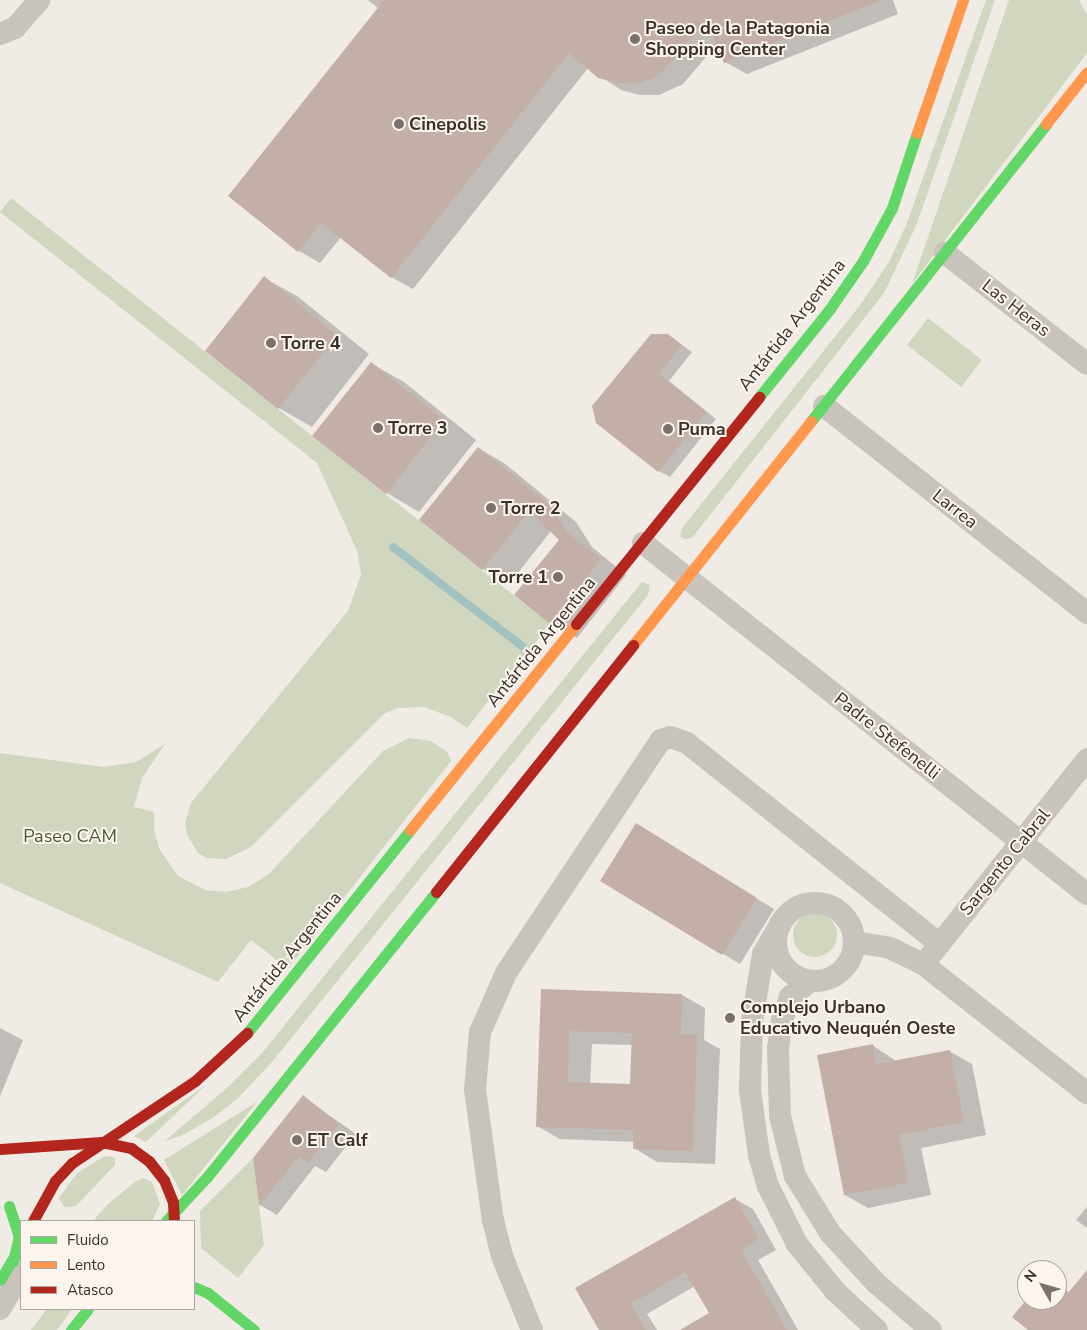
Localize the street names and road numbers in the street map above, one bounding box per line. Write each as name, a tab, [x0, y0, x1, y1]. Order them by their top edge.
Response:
street label: Antártida Argentina	[734, 255, 850, 395]
street label: Las Heras	[978, 275, 1054, 341]
street label: Larrea	[928, 485, 982, 533]
street label: Antártida Argentina	[482, 573, 600, 711]
street label: Padre Stefenelli	[830, 688, 944, 784]
street label: Sargento Cabral	[955, 804, 1055, 920]
street label: Antártida Argentina	[228, 888, 346, 1026]

